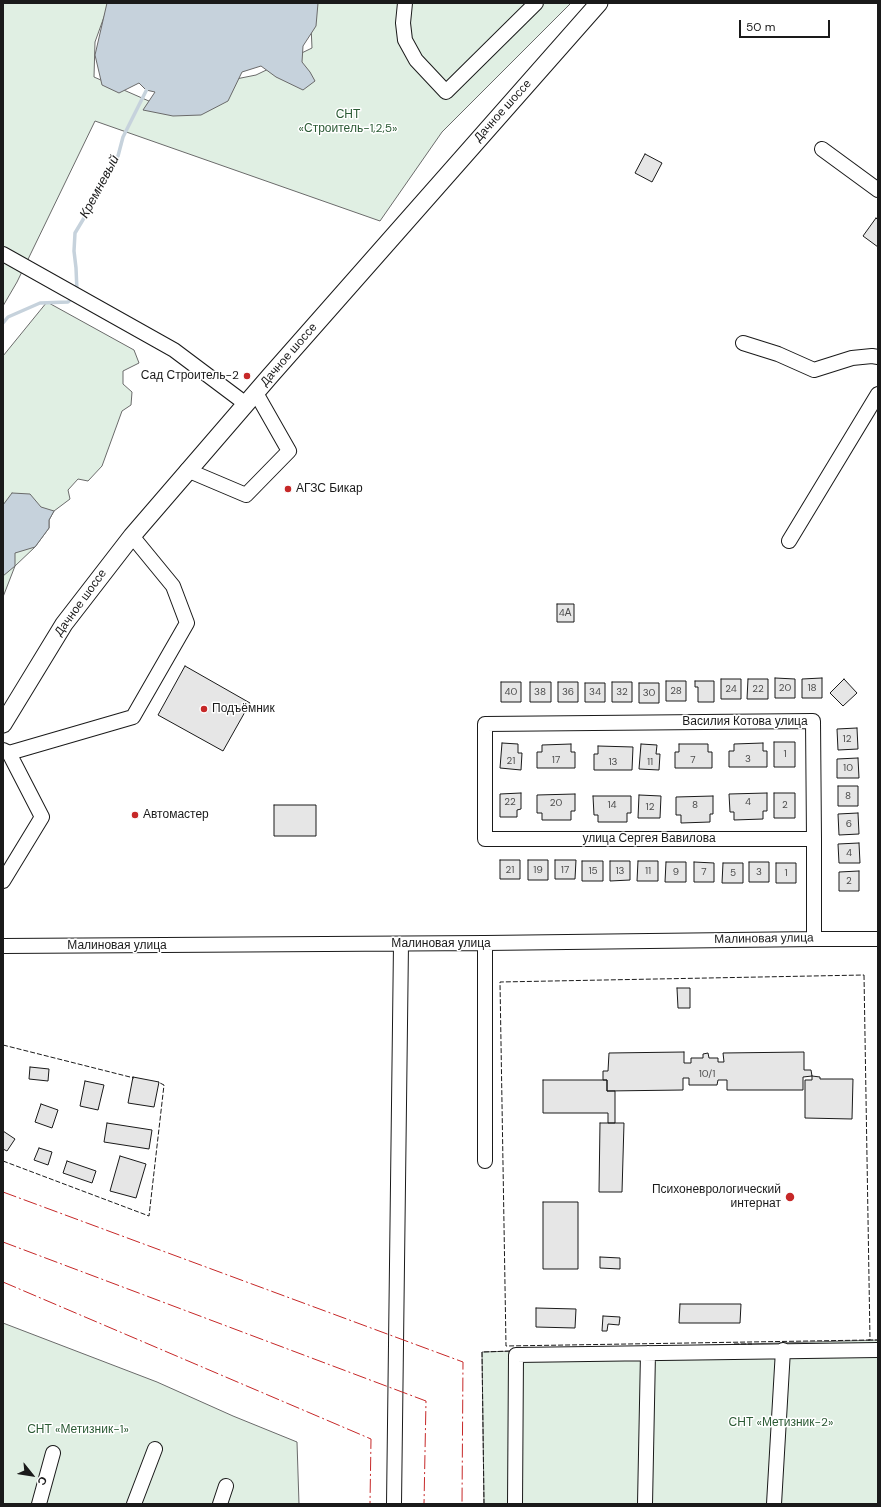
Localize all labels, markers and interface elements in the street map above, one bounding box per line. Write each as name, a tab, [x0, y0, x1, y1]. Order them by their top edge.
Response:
scale bar	[741, 12, 832, 38]
text: 50 m	[746, 19, 775, 35]
street label: Дачное шоссе	[471, 77, 535, 145]
park label: СНТ «Строитель-1,2,5»	[299, 108, 397, 136]
water label: Кремневый	[77, 153, 123, 221]
street label: Дачное шоссе	[258, 320, 320, 390]
place label: Сад Строитель-2	[141, 369, 239, 383]
marker: Сад Строитель-2	[242, 371, 252, 381]
place label: АГЗС Бикар	[296, 482, 363, 496]
marker: АГЗС Бикар	[283, 484, 293, 494]
street label: Дачное шоссе	[52, 567, 110, 639]
house number: 4А	[559, 607, 571, 619]
house number: 20	[779, 682, 791, 694]
house number: 18	[807, 682, 817, 694]
house number: 24	[725, 683, 737, 695]
house number: 22	[752, 683, 764, 695]
house number: 28	[670, 685, 682, 697]
house number: 40	[505, 686, 517, 698]
house number: 38	[534, 686, 546, 698]
house number: 36	[562, 686, 574, 698]
house number: 34	[589, 686, 601, 698]
house number: 32	[616, 686, 628, 698]
house number: 30	[643, 687, 655, 699]
place label: Подъёмник	[212, 702, 275, 716]
marker: Подъёмник	[199, 704, 209, 714]
street label: Василия Котова улица	[682, 715, 808, 729]
house number: 12	[843, 733, 851, 745]
house number: 1	[783, 748, 787, 760]
house number: 3	[745, 753, 751, 765]
house number: 17	[552, 754, 560, 766]
house number: 7	[690, 754, 696, 766]
house number: 21	[507, 755, 515, 767]
house number: 13	[608, 756, 618, 768]
house number: 11	[647, 756, 653, 768]
house number: 10	[843, 762, 853, 774]
house number: 8	[845, 790, 851, 802]
house number: 22	[504, 796, 516, 808]
house number: 4	[745, 796, 751, 808]
house number: 20	[550, 797, 562, 809]
house number: 14	[607, 799, 617, 811]
house number: 8	[692, 799, 698, 811]
house number: 2	[782, 799, 788, 811]
house number: 12	[646, 801, 654, 813]
place label: Автомастер	[143, 808, 209, 822]
marker: Автомастер	[130, 810, 140, 820]
house number: 6	[846, 818, 852, 830]
street label: улица Сергея Вавилова	[582, 832, 716, 846]
house number: 4	[846, 847, 852, 859]
house number: 21	[506, 864, 514, 876]
house number: 19	[533, 864, 543, 876]
house number: 17	[561, 864, 569, 876]
house number: 15	[588, 865, 598, 877]
house number: 13	[615, 865, 625, 877]
house number: 11	[645, 865, 651, 877]
house number: 9	[673, 866, 679, 878]
house number: 7	[701, 866, 707, 878]
house number: 3	[756, 866, 762, 878]
house number: 5	[730, 867, 736, 879]
house number: 1	[784, 867, 788, 879]
house number: 2	[846, 875, 852, 887]
street label: Малиновая улица	[714, 931, 814, 947]
street label: Малиновая улица	[391, 937, 491, 951]
street label: Малиновая улица	[67, 939, 167, 953]
house number: 10/1	[699, 1068, 715, 1080]
place label: Психоневрологический интернат	[652, 1183, 781, 1211]
marker: Психоневрологический интернат	[784, 1191, 796, 1203]
park label: СНТ «Метизник-2»	[729, 1416, 833, 1430]
park label: СНТ «Метизник-1»	[27, 1423, 129, 1437]
north arrow	[12, 1455, 52, 1495]
text: С	[34, 1474, 50, 1488]

